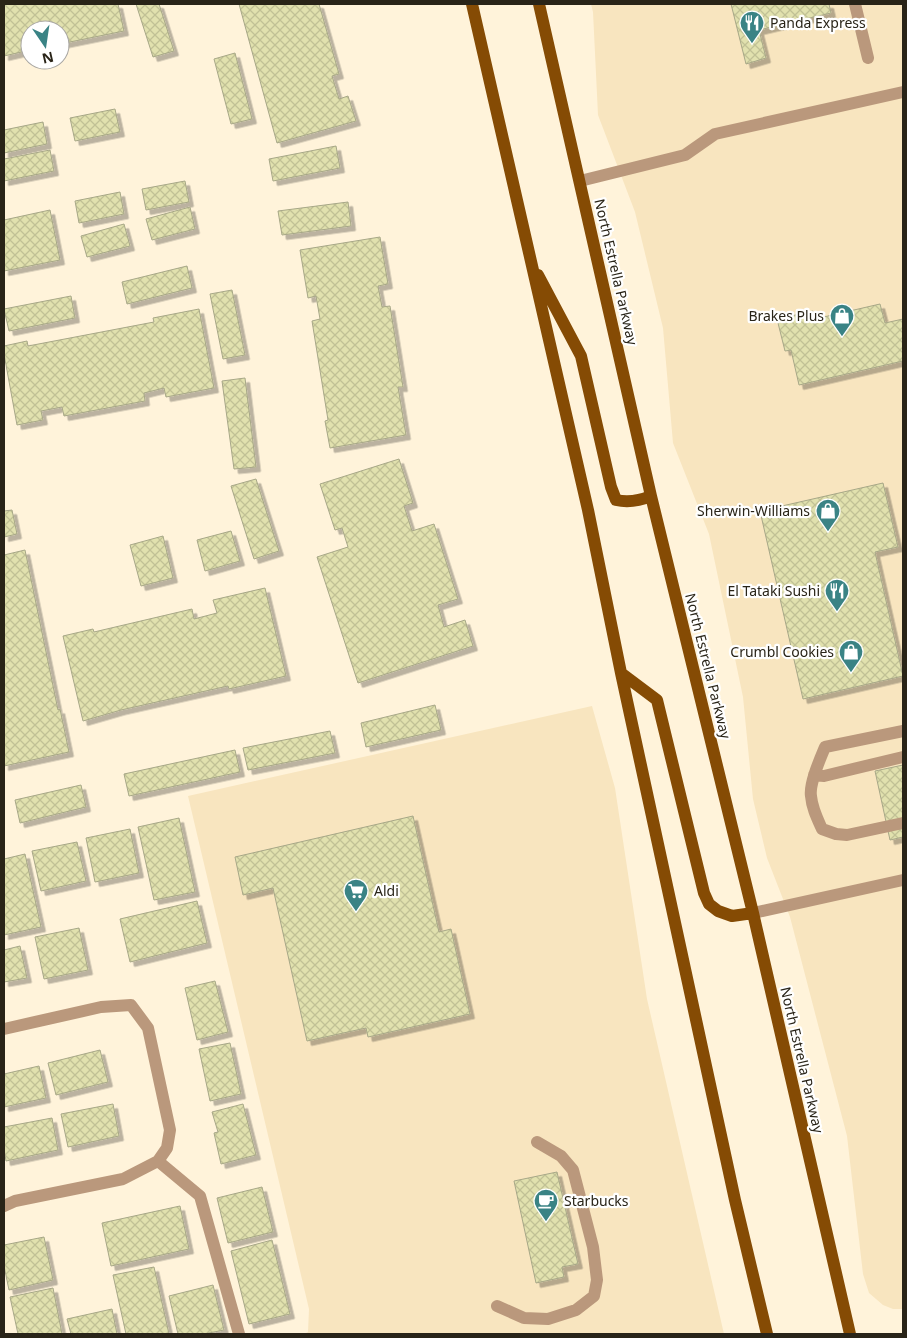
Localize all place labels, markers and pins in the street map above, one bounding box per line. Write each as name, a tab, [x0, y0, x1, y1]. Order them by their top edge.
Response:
restaurant icon: Panda Express	[739, 10, 765, 44]
place label: Panda Express	[770, 13, 866, 32]
shop icon: Brakes Plus	[829, 303, 855, 337]
place label: Brakes Plus	[748, 306, 824, 325]
shop icon: Sherwin-Williams	[815, 498, 841, 532]
place label: Sherwin-Williams	[697, 501, 810, 520]
restaurant icon: El Tataki Sushi	[824, 578, 850, 612]
place label: El Tataki Sushi	[728, 581, 820, 600]
shop icon: Crumbl Cookies	[838, 639, 864, 673]
place label: Crumbl Cookies	[730, 642, 834, 661]
supermarket icon: Aldi	[343, 878, 369, 912]
place label: Aldi	[374, 881, 399, 900]
cafe icon: Starbucks	[533, 1188, 559, 1222]
place label: Starbucks	[564, 1191, 629, 1210]

